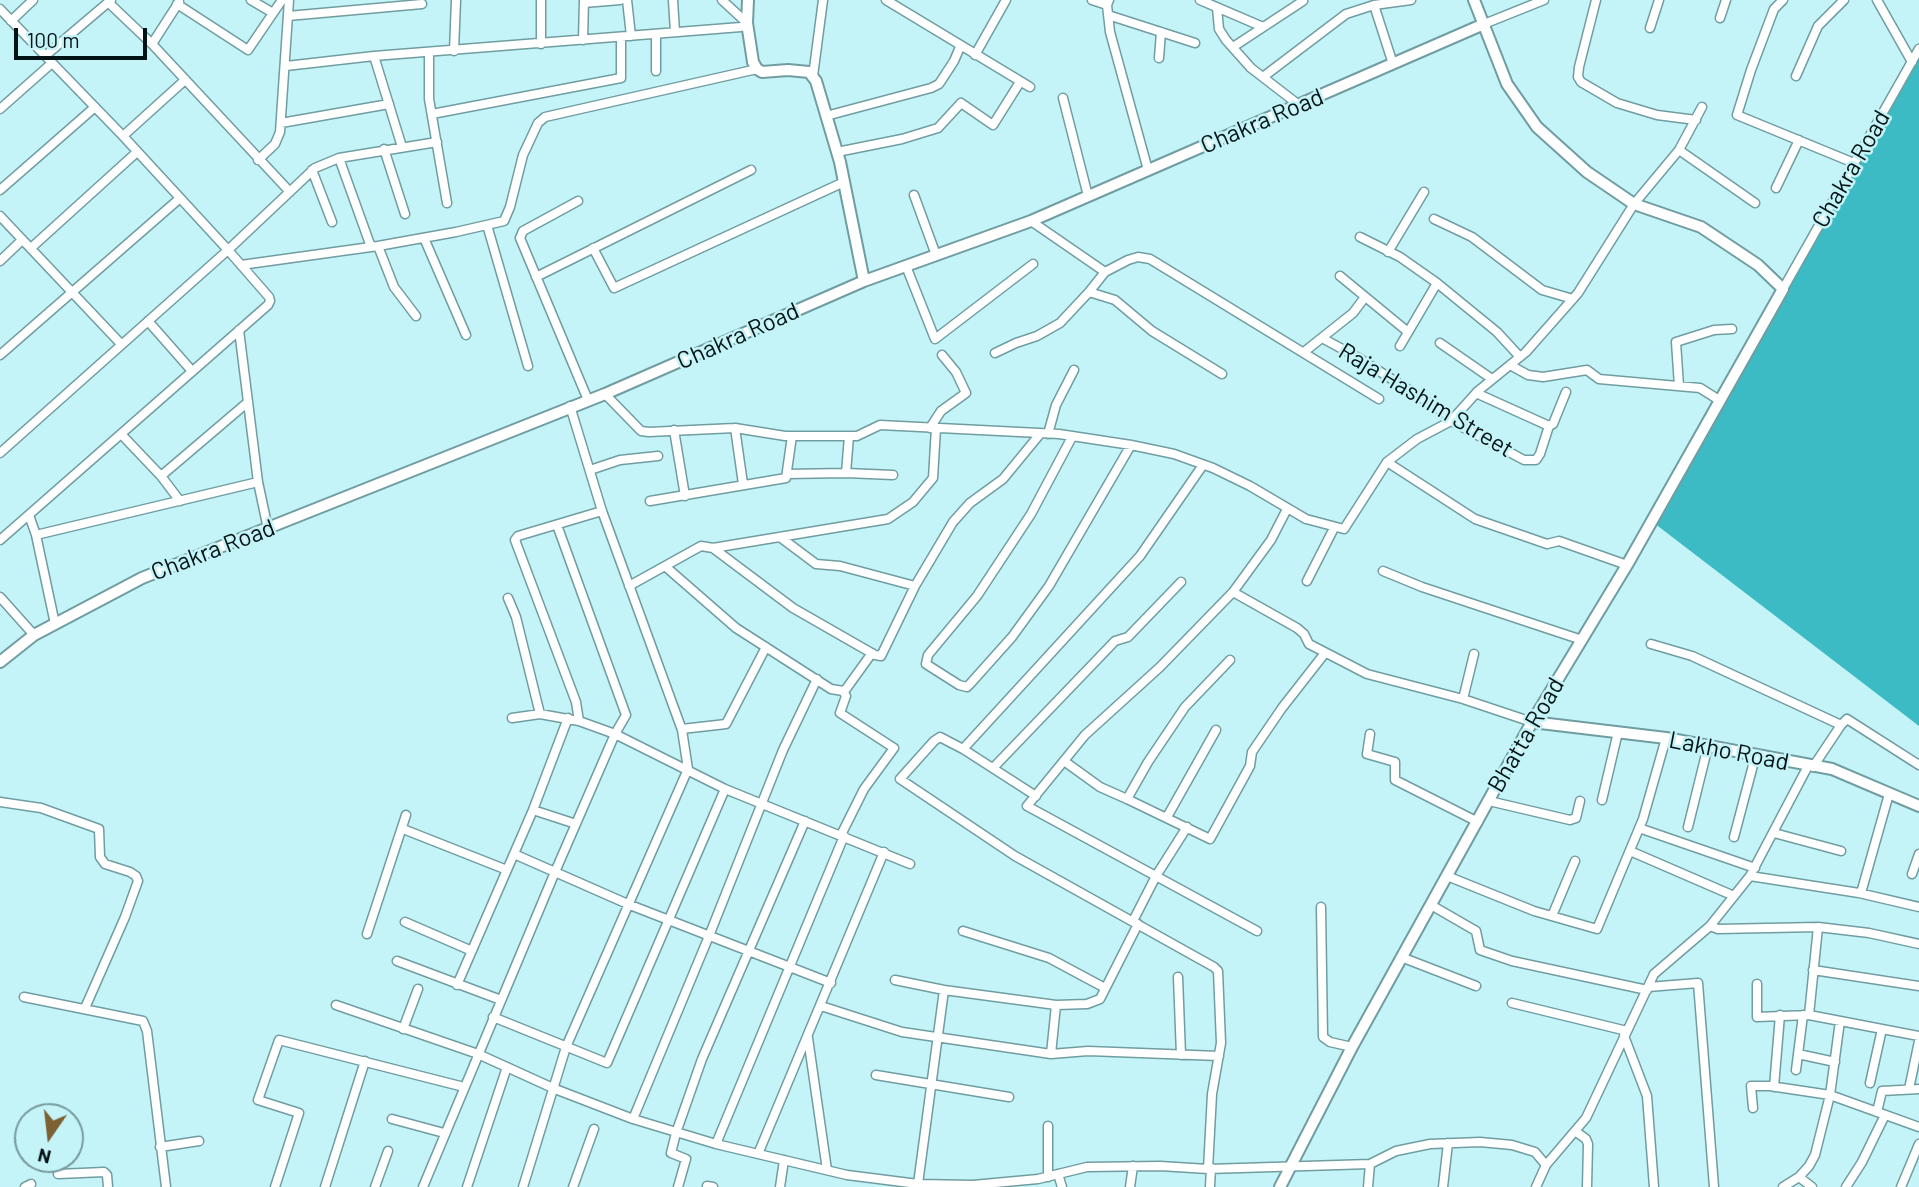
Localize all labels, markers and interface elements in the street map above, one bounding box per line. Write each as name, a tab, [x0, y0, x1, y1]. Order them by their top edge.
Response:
scale bar	[18, 14, 150, 58]
text: 100 m	[27, 27, 80, 52]
street label: Chakra Road	[1196, 82, 1328, 160]
street label: Chakra Road	[1806, 105, 1896, 233]
street label: Chakra Road	[672, 296, 804, 376]
street label: Raja Hashim Street	[1333, 337, 1519, 463]
street label: Chakra Road	[147, 513, 279, 587]
street label: Bhatta Road	[1482, 672, 1570, 798]
street label: Lakho Road	[1667, 725, 1791, 777]
north arrow	[14, 1103, 84, 1173]
text: N	[35, 1144, 53, 1170]

